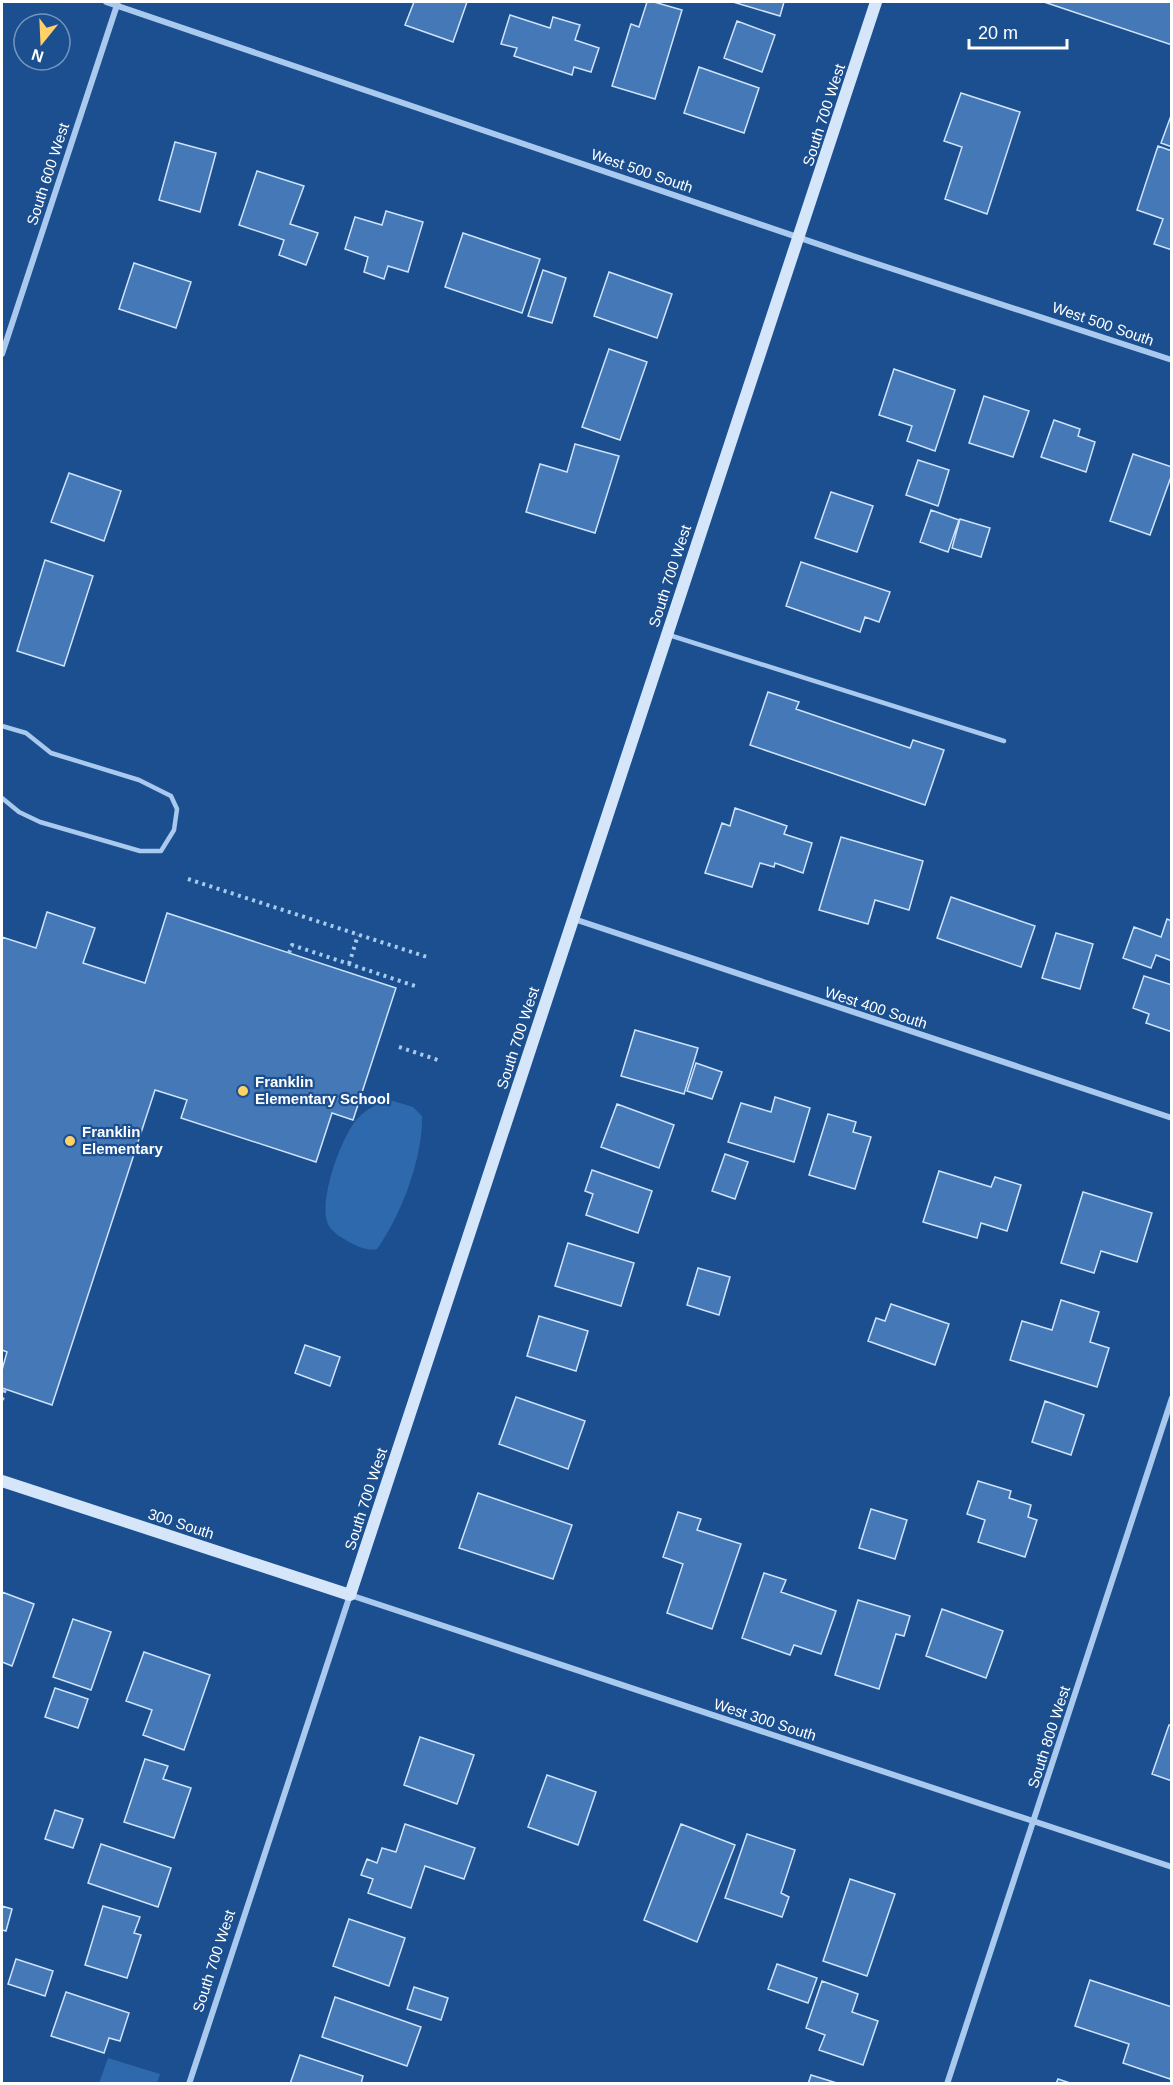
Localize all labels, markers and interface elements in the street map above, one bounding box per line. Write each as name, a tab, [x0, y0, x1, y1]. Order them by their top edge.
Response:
north arrow	[12, 12, 72, 72]
scale bar	[969, 12, 1066, 50]
text: 20 m	[978, 23, 1018, 43]
text: N	[29, 46, 46, 66]
street label: South 700 West	[799, 61, 848, 168]
street label: South 600 West	[23, 120, 72, 227]
street label: West 500 South	[589, 145, 695, 196]
street label: West 500 South	[1050, 298, 1156, 349]
street label: South 700 West	[645, 522, 694, 629]
street label: West 400 South	[823, 983, 929, 1032]
street label: South 700 West	[493, 984, 542, 1091]
place label: Franklin Elementary School	[255, 1073, 390, 1107]
marker: Franklin Elementary School	[236, 1084, 250, 1098]
place label: Franklin Elementary	[82, 1123, 164, 1157]
marker: Franklin Elementary	[63, 1134, 77, 1148]
street label: South 700 West	[341, 1445, 390, 1552]
street label: 300 South	[146, 1505, 216, 1542]
street label: South 800 West	[1024, 1683, 1073, 1790]
street label: West 300 South	[712, 1695, 818, 1744]
street label: South 700 West	[189, 1907, 238, 2014]

